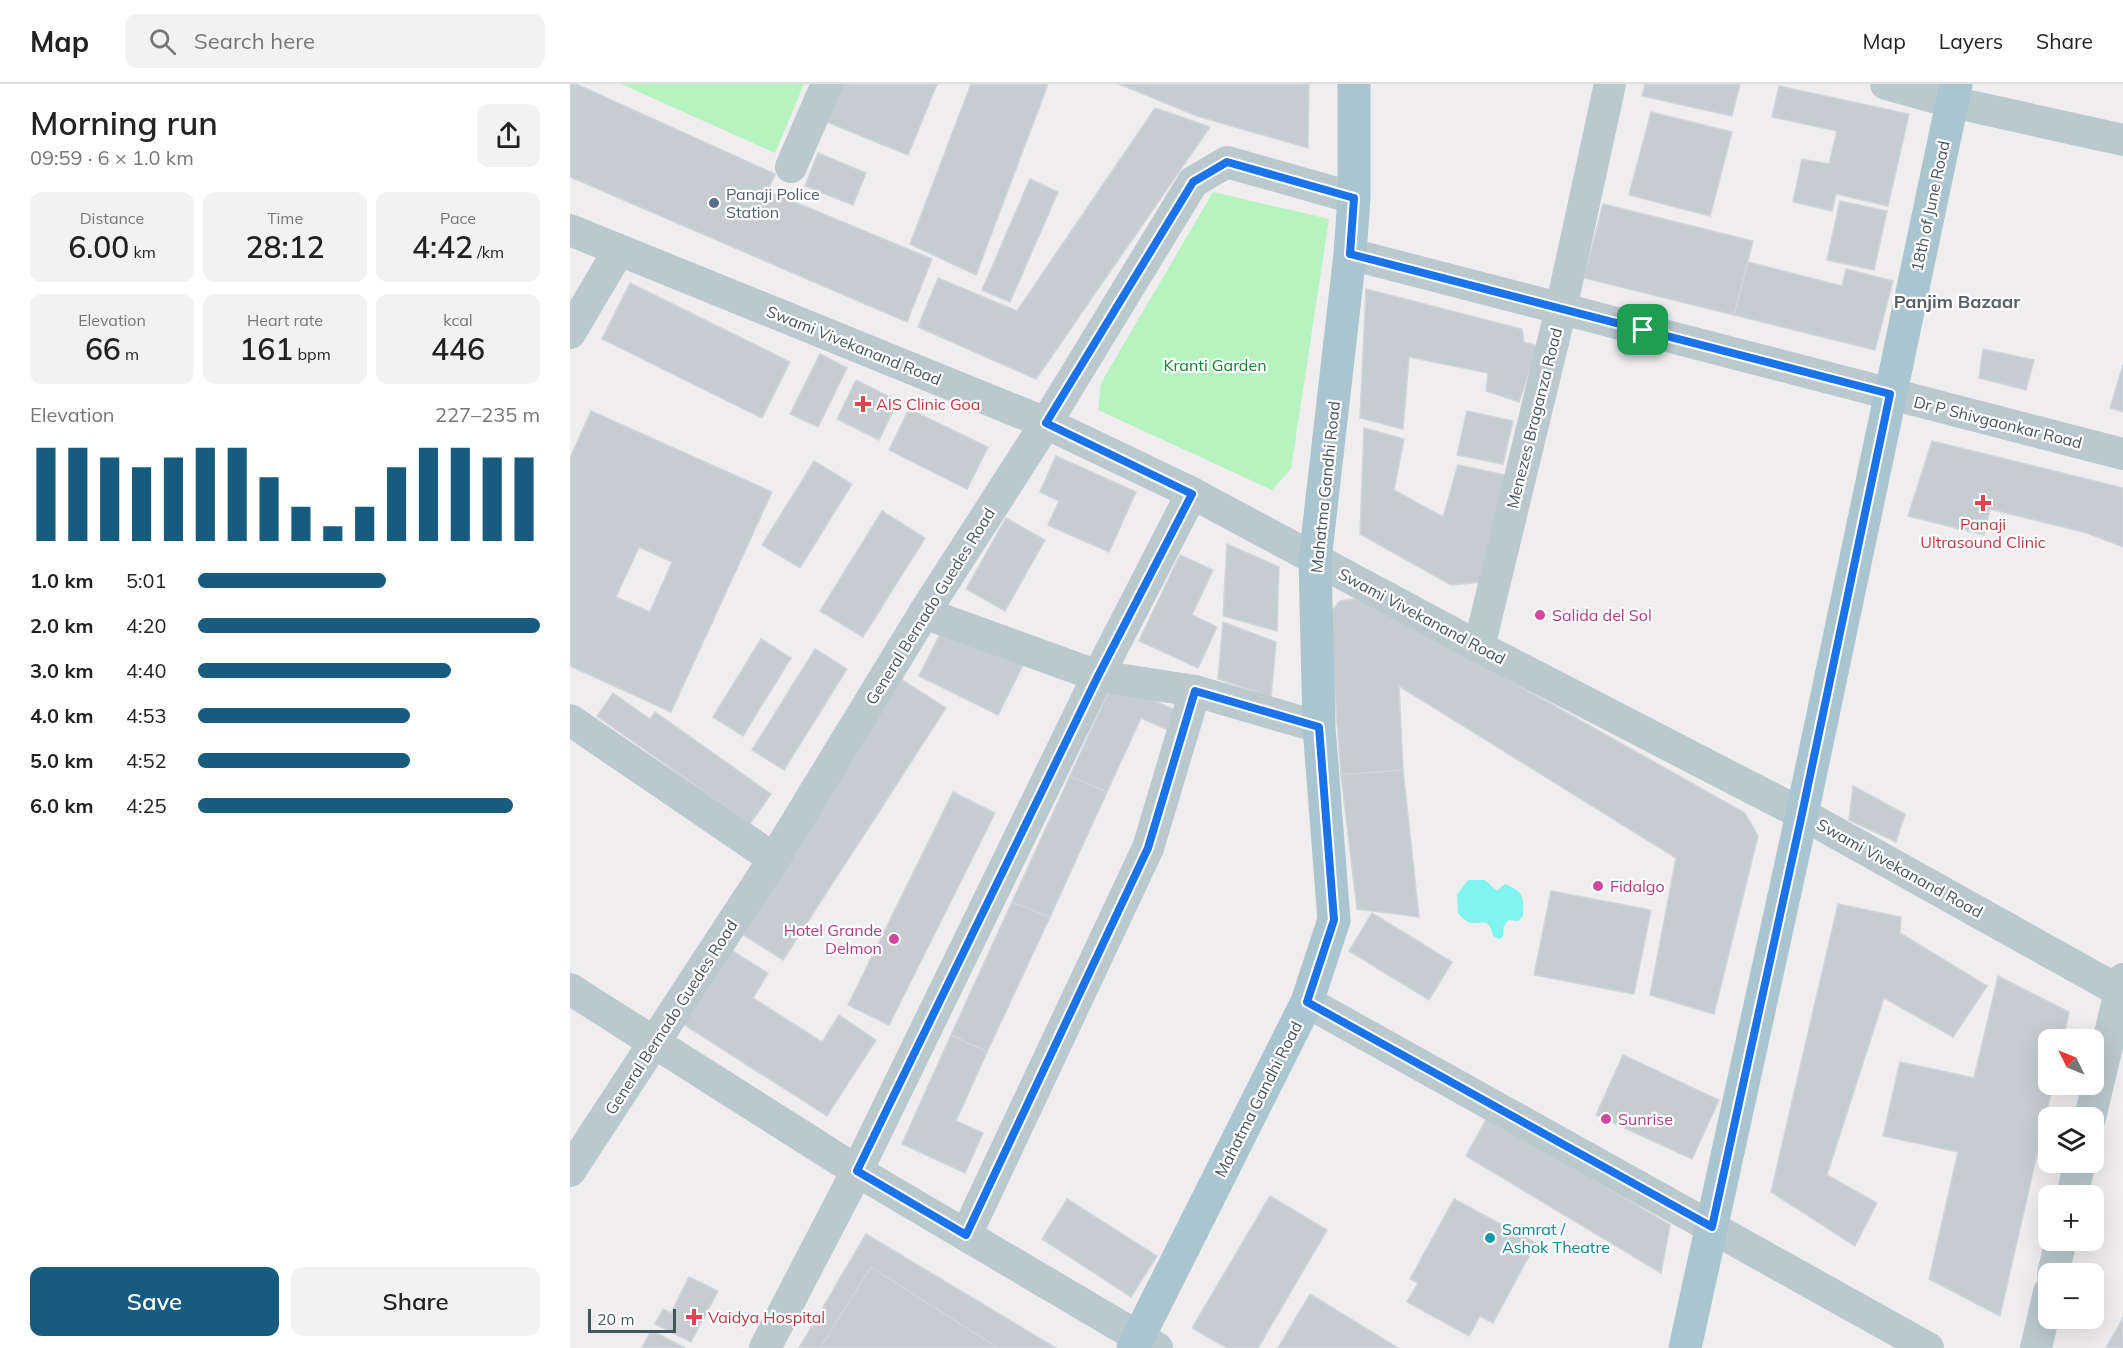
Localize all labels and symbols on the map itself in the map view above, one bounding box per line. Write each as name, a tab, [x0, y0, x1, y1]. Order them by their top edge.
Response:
street label: 18th of June Road	[1906, 139, 1954, 273]
place label: Panaji Police Station	[726, 184, 820, 222]
marker: Panaji Police Station	[707, 196, 721, 210]
district label: Panjim Bazaar	[1894, 290, 2021, 313]
street label: Swami Vivekanand Road	[764, 301, 944, 389]
pin	[1617, 304, 1668, 355]
street label: Menezes Braganza Road	[1502, 326, 1566, 510]
park label: Kranti Garden	[1163, 355, 1267, 375]
street label: Dr P Shivgaonkar Road	[1912, 391, 2084, 453]
place label: AIS Clinic Goa	[876, 394, 980, 414]
marker: AIS Clinic Goa	[854, 395, 872, 413]
street label: Mahatma Gandhi Road	[1306, 400, 1344, 574]
marker: Panaji Ultrasound Clinic	[1974, 494, 1992, 512]
street label: General Bernado Guedes Road	[861, 504, 999, 708]
place label: Panaji Ultrasound Clinic	[1920, 514, 2046, 552]
street label: Swami Vivekanand Road	[1335, 563, 1509, 669]
place label: Salida del Sol	[1552, 605, 1652, 625]
marker: Salida del Sol	[1533, 608, 1547, 622]
street label: Swami Vivekanand Road	[1814, 814, 1986, 922]
place label: Fidalgo	[1610, 876, 1665, 896]
marker: Fidalgo	[1591, 879, 1605, 893]
street label: General Bernado Guedes Road	[600, 916, 742, 1118]
place label: Hotel Grande Delmon	[784, 920, 882, 958]
marker: Hotel Grande Delmon	[887, 932, 901, 946]
street label: Mahatma Gandhi Road	[1210, 1018, 1306, 1180]
north arrow	[2038, 1029, 2104, 1095]
place label: Sunrise	[1618, 1109, 1673, 1129]
marker: Sunrise	[1599, 1112, 1613, 1126]
place label: Samrat / Ashok Theatre	[1502, 1219, 1610, 1257]
marker: Samrat / Ashok Theatre	[1483, 1231, 1497, 1245]
scale bar	[588, 1306, 676, 1334]
place label: Vaidya Hospital	[708, 1307, 825, 1327]
marker: Vaidya Hospital	[685, 1308, 703, 1326]

